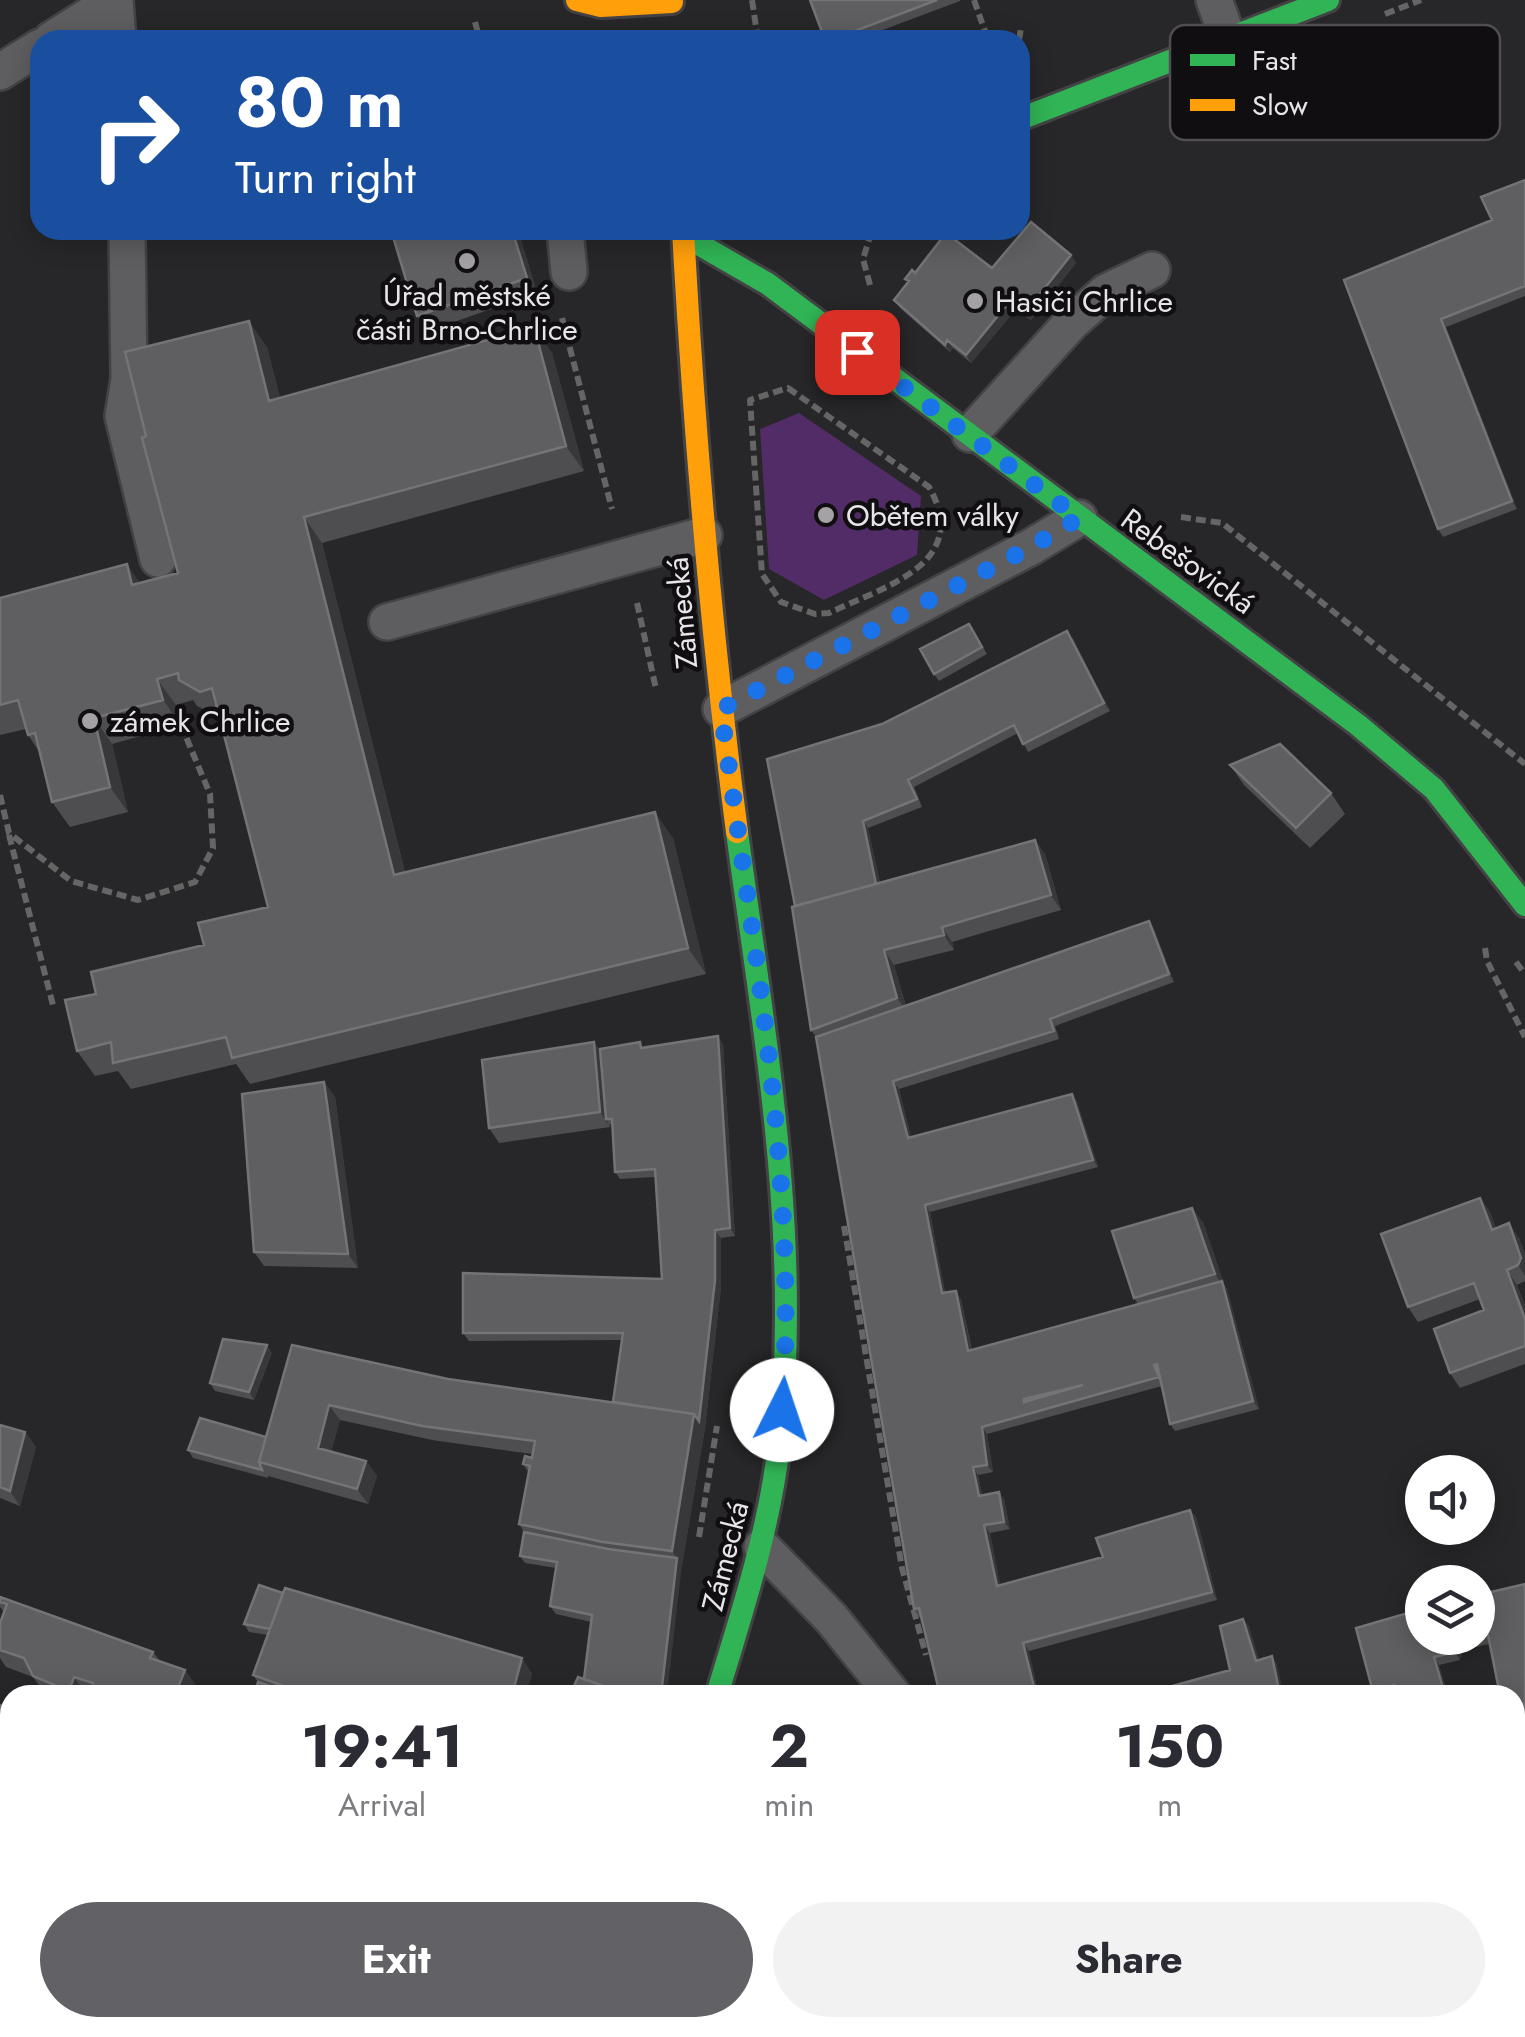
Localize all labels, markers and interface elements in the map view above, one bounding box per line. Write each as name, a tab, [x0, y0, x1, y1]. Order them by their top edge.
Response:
legend	[1170, 25, 1500, 140]
text: Fast	[1252, 40, 1297, 81]
text: 80 m	[235, 52, 404, 153]
icon: right	[70, 70, 200, 200]
text: Slow	[1252, 85, 1308, 126]
text: Turn right	[235, 145, 416, 210]
marker: Úřad městské části Brno-Chrlice	[456, 250, 478, 272]
place label: Úřad městské části Brno-Chrlice	[356, 274, 578, 351]
place label: Hasiči Chrlice	[995, 280, 1173, 323]
marker: Hasiči Chrlice	[964, 290, 986, 312]
pin	[815, 310, 900, 395]
icon: arrive	[830, 325, 885, 380]
place label: Obětem války	[846, 494, 1020, 537]
street label: Rebešovická	[1112, 498, 1264, 624]
marker: Obětem války	[815, 504, 837, 526]
street label: Zámecká	[656, 555, 708, 671]
place label: zámek Chrlice	[110, 700, 290, 743]
marker: zámek Chrlice	[79, 710, 101, 732]
position arrow	[730, 1358, 834, 1462]
map controls	[1405, 1455, 1495, 1655]
button: sound	[1405, 1455, 1495, 1545]
street label: Zámecká	[691, 1497, 759, 1615]
button: layers	[1405, 1565, 1495, 1655]
text: 19:41	[301, 1703, 463, 1790]
text: 2	[770, 1703, 809, 1790]
text: 150	[1115, 1703, 1224, 1790]
text: Arrival	[338, 1782, 426, 1828]
text: min	[764, 1782, 814, 1828]
text: m	[1157, 1782, 1182, 1828]
button: Exit	[40, 1902, 753, 2017]
button: Share	[773, 1902, 1485, 2017]

